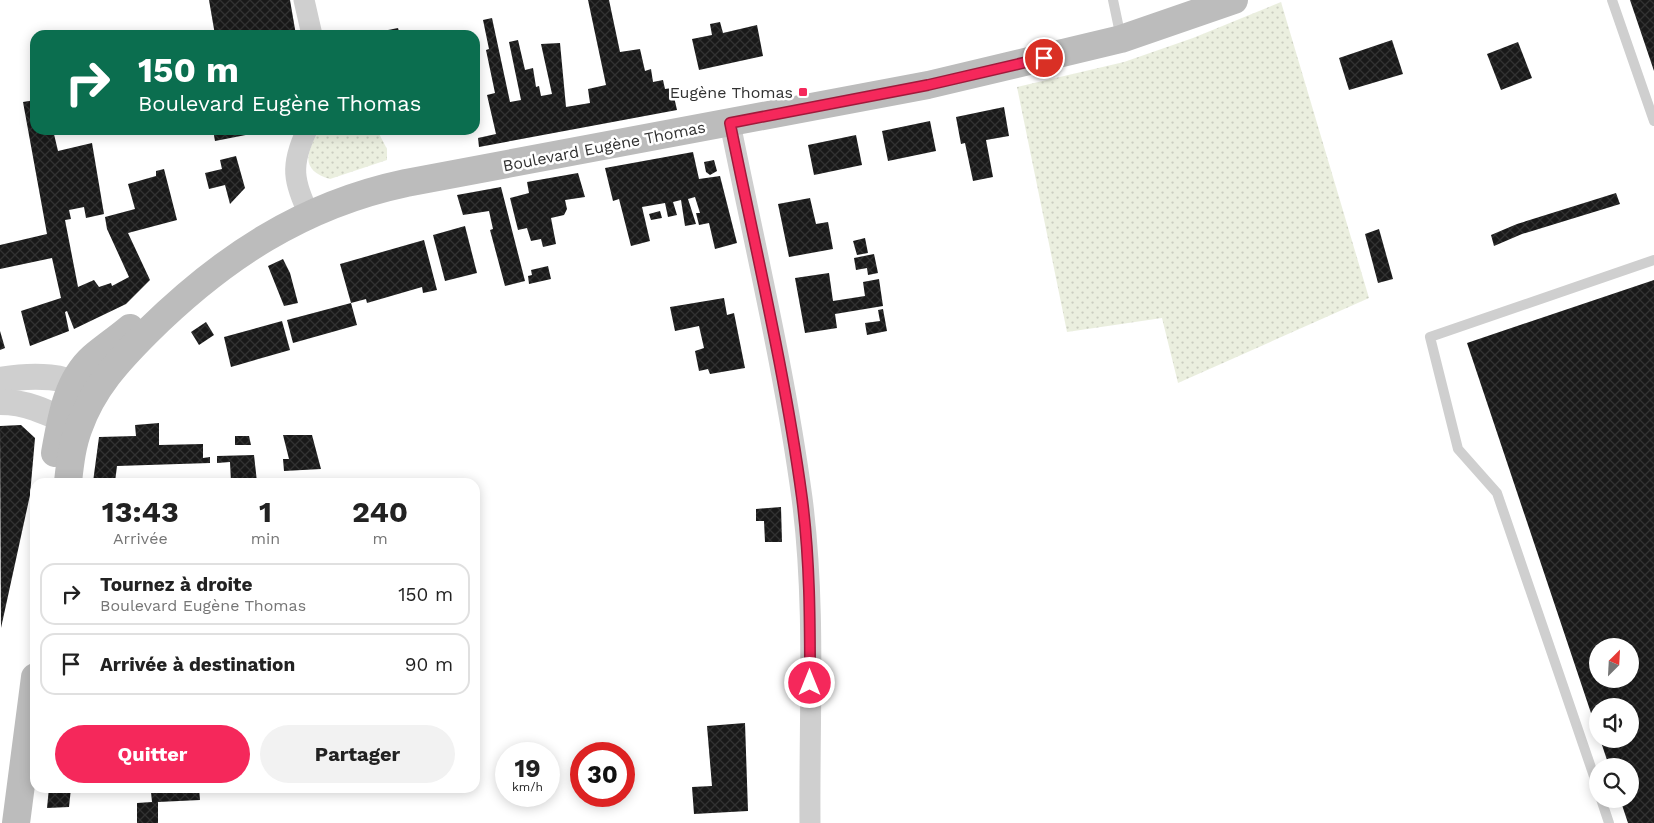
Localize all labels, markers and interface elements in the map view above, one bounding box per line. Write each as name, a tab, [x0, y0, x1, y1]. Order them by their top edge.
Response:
pin	[1023, 37, 1065, 79]
icon: arrive	[1030, 44, 1058, 72]
text: 150 m	[138, 49, 239, 91]
icon: right	[55, 50, 120, 115]
place label: Eugène Thomas	[670, 83, 793, 102]
marker: Eugène Thomas	[797, 86, 809, 98]
text: Boulevard Eugène Thomas	[138, 91, 421, 116]
street label: Boulevard Eugène Thomas	[501, 118, 707, 175]
text: 13:43	[102, 494, 179, 529]
text: 1	[259, 494, 272, 529]
text: 240	[352, 494, 408, 529]
text: Arrivée	[113, 529, 168, 548]
text: min	[251, 529, 280, 548]
text: m	[372, 529, 388, 548]
text: Tournez à droite	[100, 573, 252, 596]
icon: right	[57, 580, 85, 608]
text: 150 m	[398, 583, 453, 606]
text: Boulevard Eugène Thomas	[100, 596, 306, 615]
north arrow	[1589, 638, 1639, 688]
map controls	[1589, 638, 1639, 808]
icon: arrive	[57, 650, 85, 678]
text: Arrivée à destination	[100, 653, 295, 676]
text: 90 m	[405, 653, 453, 676]
position arrow	[783, 656, 835, 708]
button: sound	[1589, 698, 1639, 748]
button: Quitter	[55, 725, 250, 783]
button: Partager	[260, 725, 455, 783]
speed limit sign: 30	[570, 742, 635, 807]
text: 19	[514, 754, 541, 783]
button: search	[1589, 758, 1639, 808]
text: km/h	[512, 780, 543, 794]

